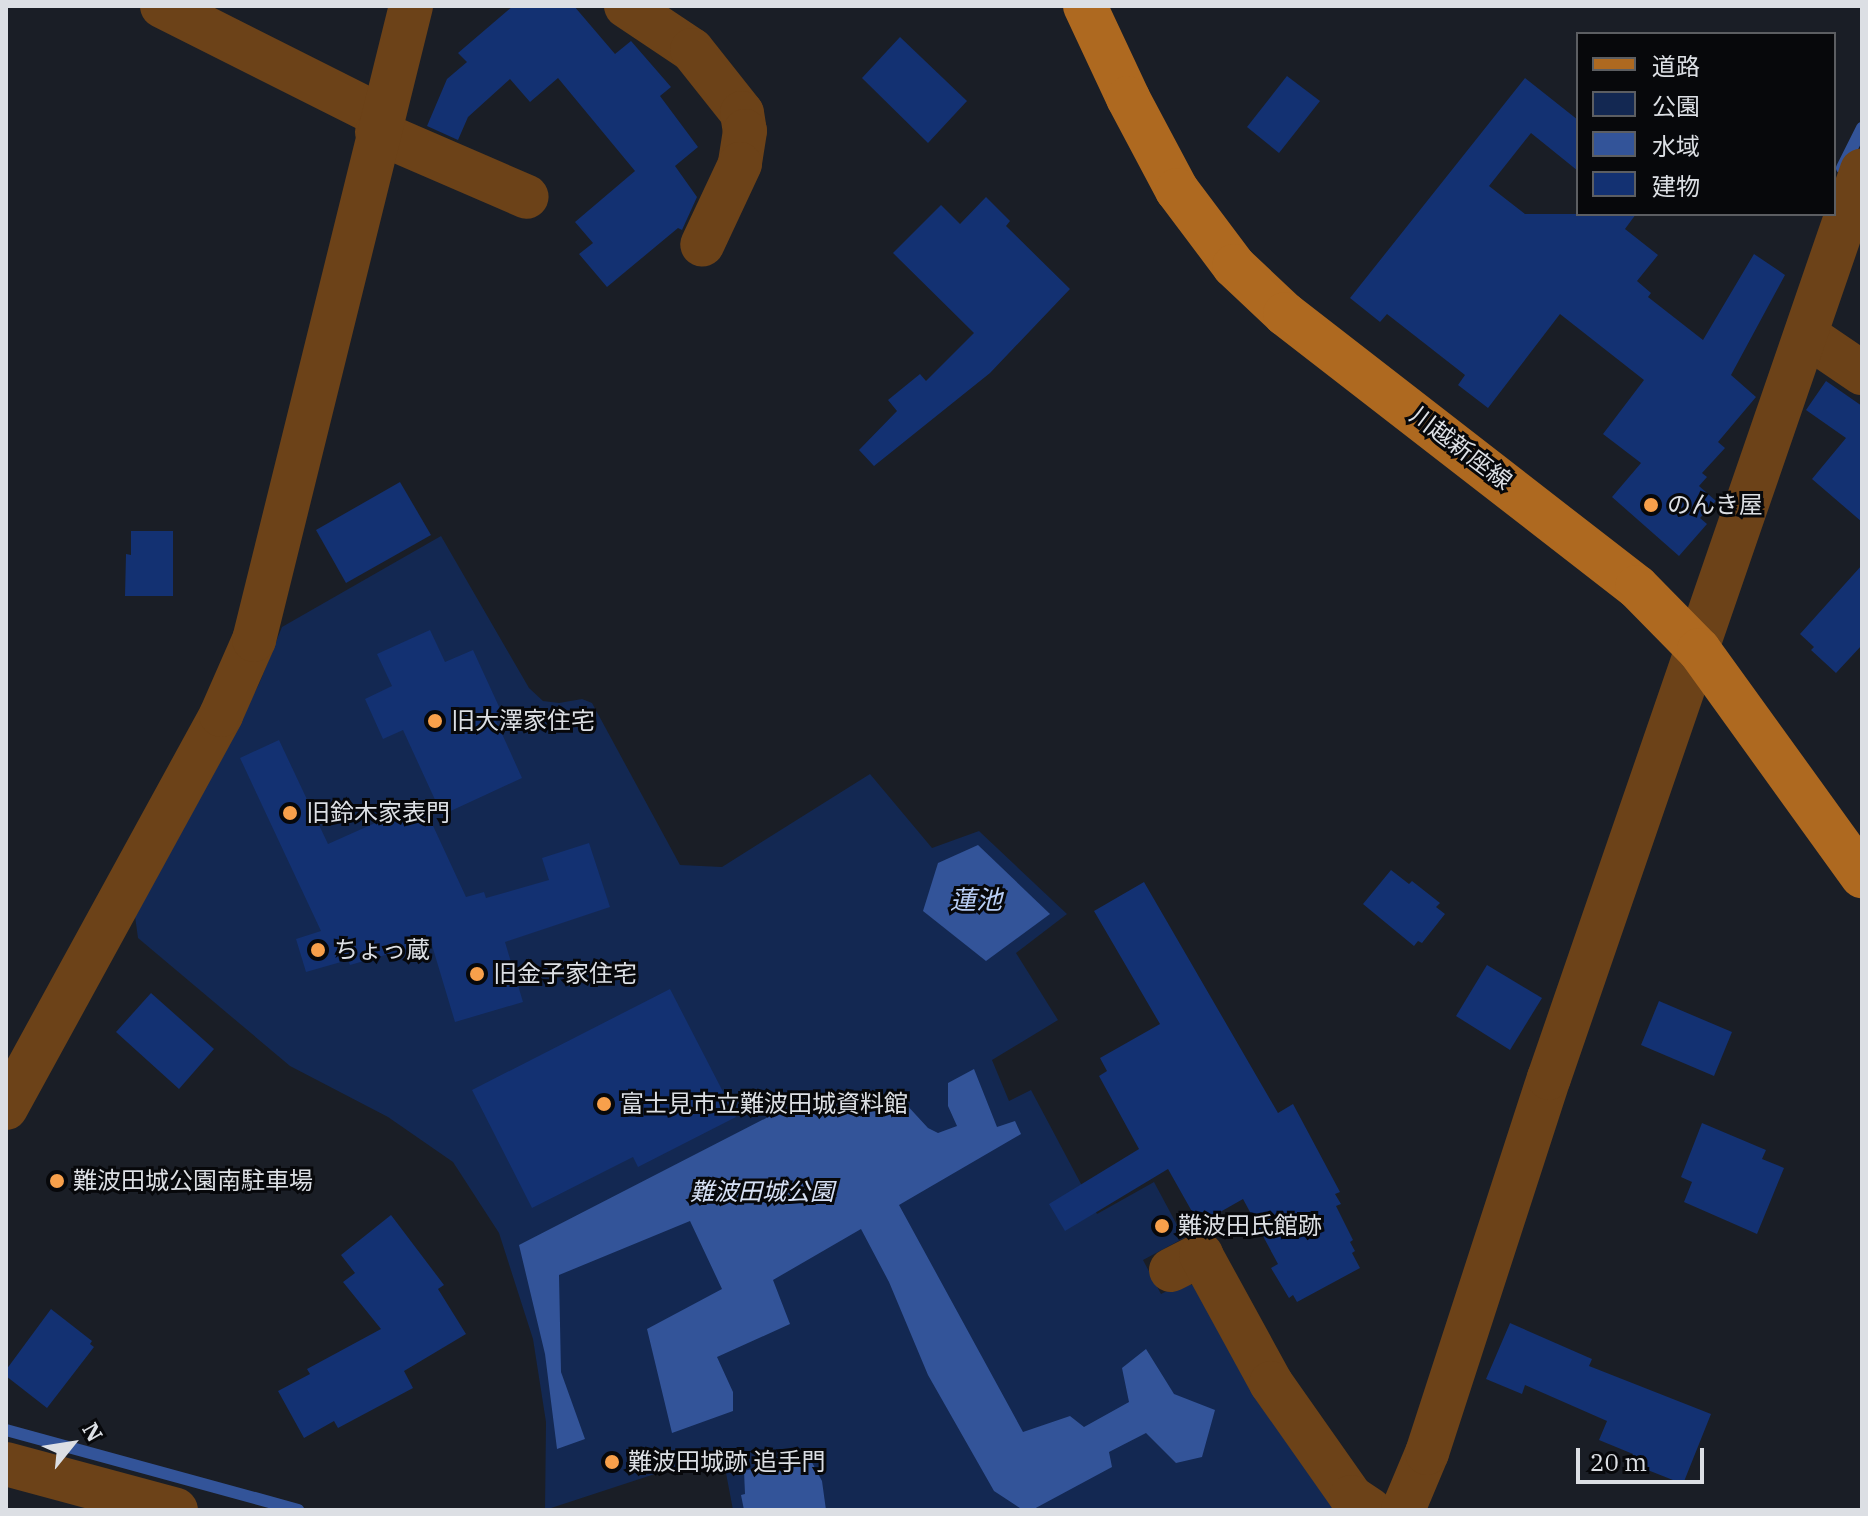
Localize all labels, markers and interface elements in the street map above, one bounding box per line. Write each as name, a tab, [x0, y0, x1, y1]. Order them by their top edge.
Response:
legend	[1576, 32, 1836, 216]
text: 道路	[1652, 50, 1700, 82]
text: 公園	[1652, 90, 1700, 122]
text: 水域	[1652, 130, 1700, 162]
text: 建物	[1652, 170, 1700, 202]
street label: 川越新座線	[1404, 400, 1518, 496]
place label: のんき屋	[1667, 491, 1763, 519]
marker: のんき屋	[1642, 496, 1660, 514]
place label: 旧大澤家住宅	[451, 707, 595, 735]
marker: 旧大澤家住宅	[426, 712, 444, 730]
place label: 旧鈴木家表門	[306, 799, 450, 827]
marker: 旧鈴木家表門	[281, 804, 299, 822]
water label: 蓮池	[950, 884, 1002, 916]
place label: ちょっ蔵	[334, 936, 430, 964]
marker: ちょっ蔵	[309, 941, 327, 959]
place label: 旧金子家住宅	[493, 960, 637, 988]
marker: 旧金子家住宅	[468, 965, 486, 983]
place label: 富士見市立難波田城資料館	[620, 1090, 908, 1118]
marker: 富士見市立難波田城資料館	[595, 1095, 613, 1113]
place label: 難波田城公園南駐車場	[73, 1167, 313, 1195]
marker: 難波田城公園南駐車場	[48, 1172, 66, 1190]
park label: 難波田城公園	[690, 1178, 834, 1206]
place label: 難波田氏館跡	[1178, 1212, 1322, 1240]
marker: 難波田氏館跡	[1153, 1217, 1171, 1235]
north arrow	[32, 1404, 112, 1484]
text: N	[76, 1417, 110, 1447]
scale bar	[1580, 1432, 1708, 1482]
text: 20 m	[1590, 1446, 1647, 1478]
place label: 難波田城跡 追手門	[628, 1448, 826, 1476]
marker: 難波田城跡 追手門	[603, 1453, 621, 1471]

